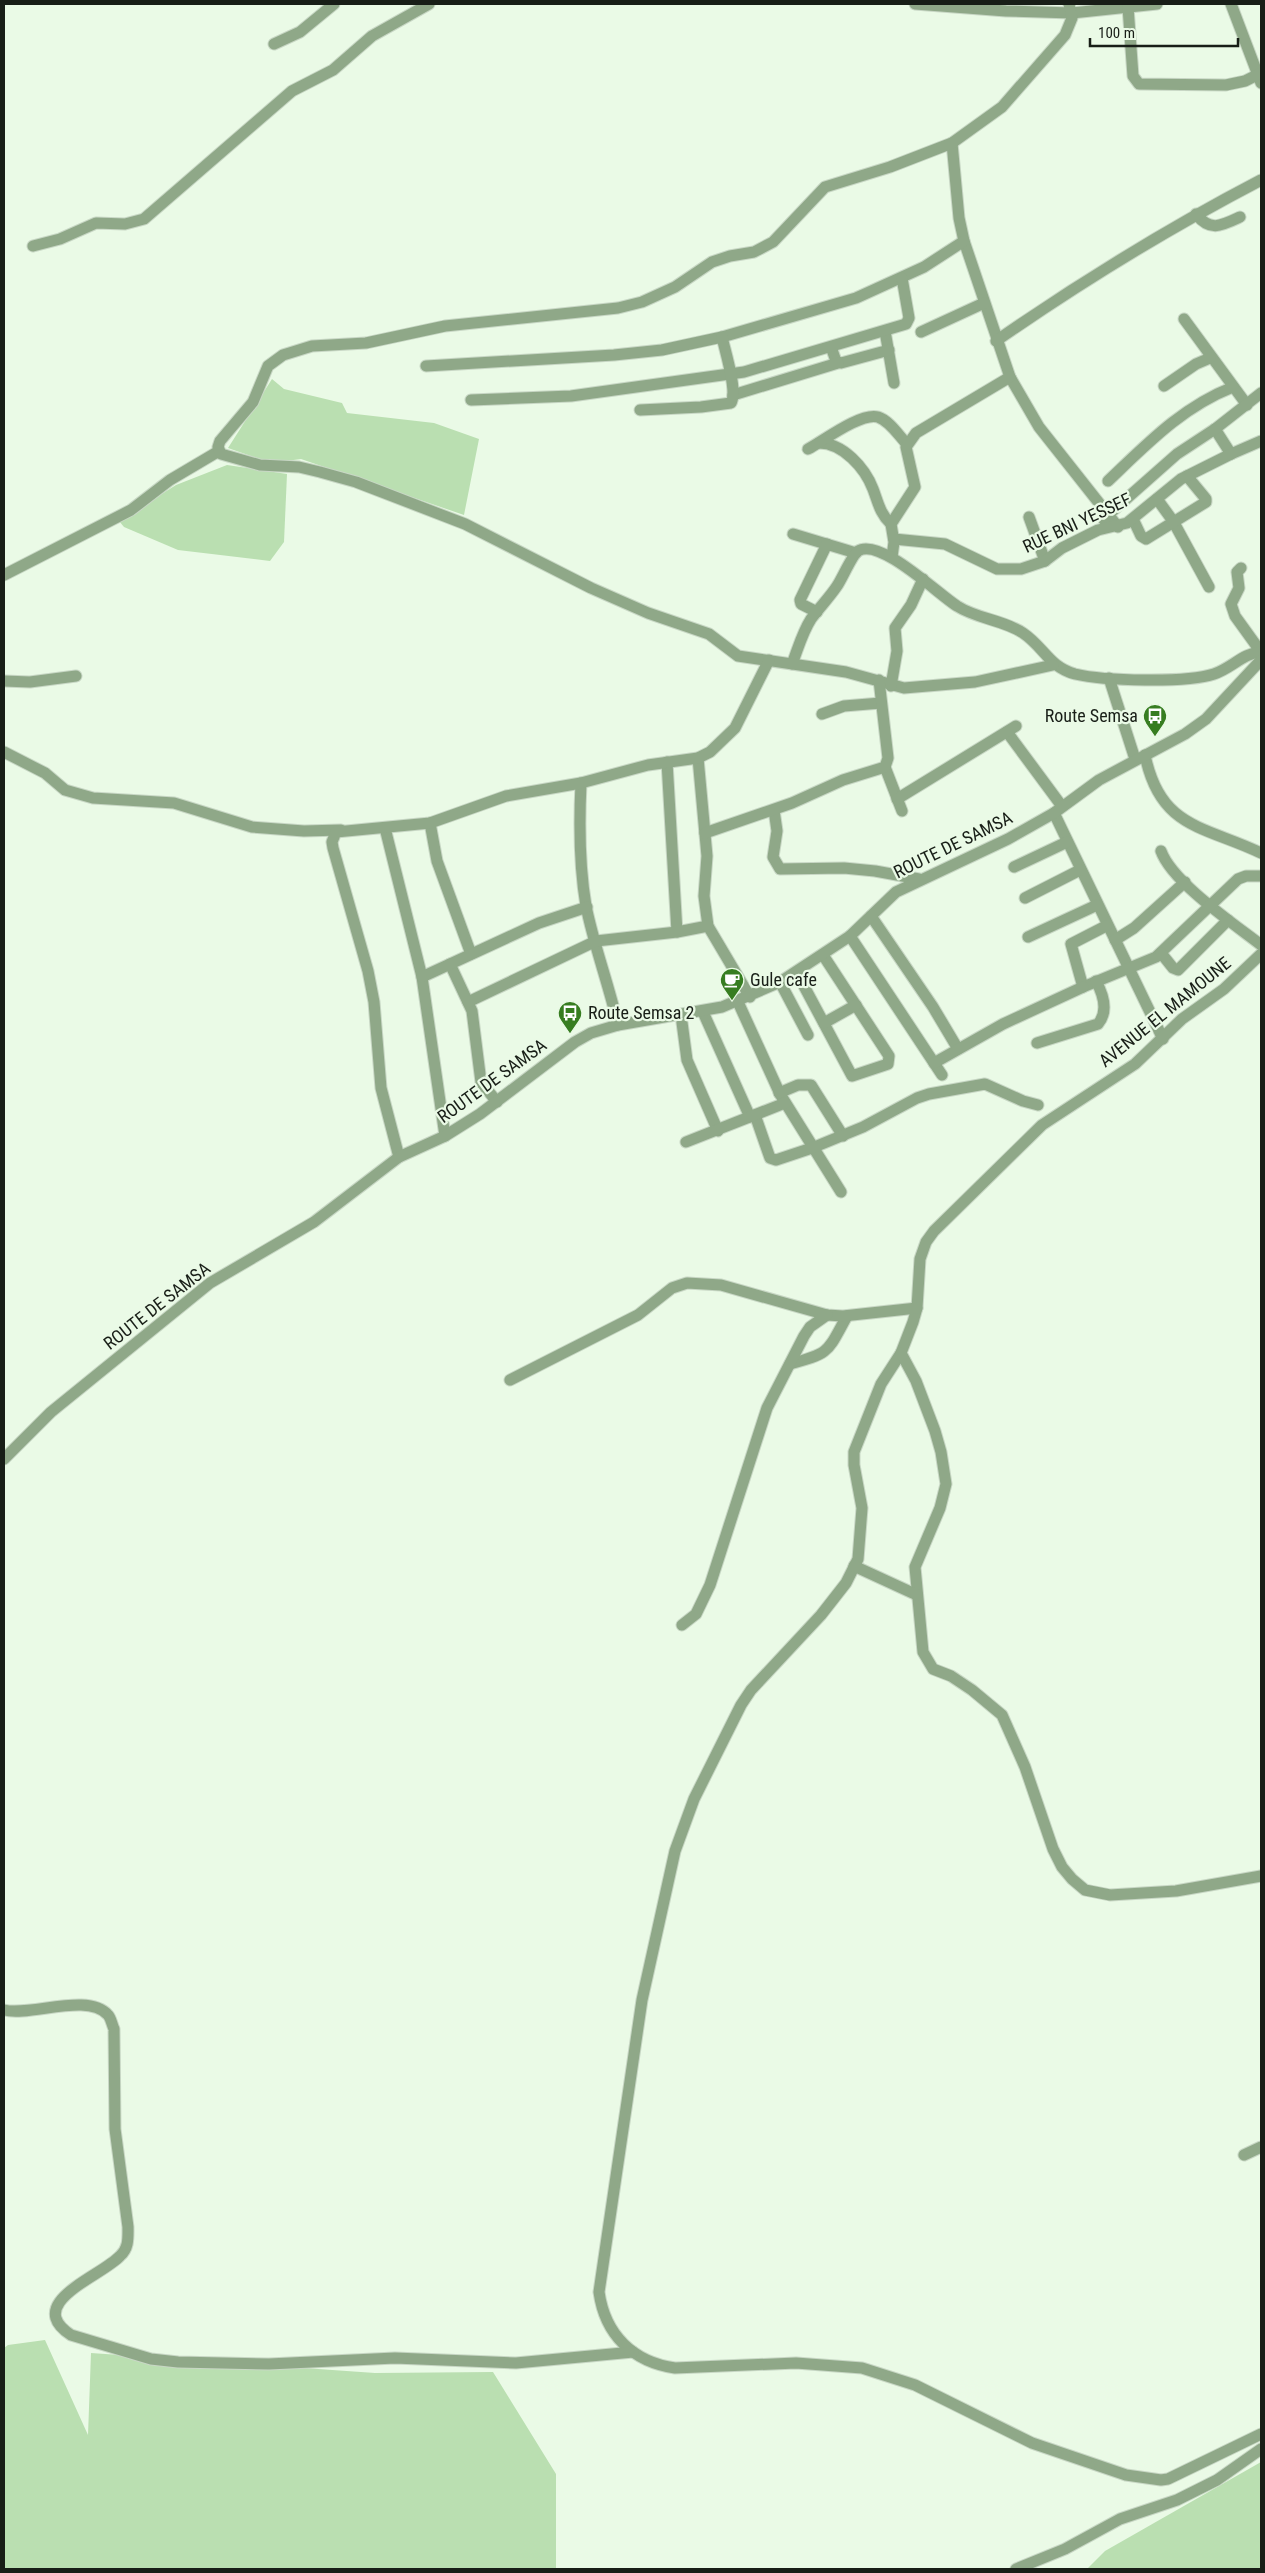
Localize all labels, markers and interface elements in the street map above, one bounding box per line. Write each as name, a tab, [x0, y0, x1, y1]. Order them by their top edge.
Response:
scale bar	[1090, 15, 1238, 47]
text: 100 m	[1098, 24, 1135, 42]
street label: RUE BNI YESSEF	[1019, 488, 1135, 557]
bus stop icon: Route Semsa	[1142, 703, 1168, 737]
place label: Route Semsa	[1045, 705, 1138, 726]
street label: ROUTE DE SAMSA	[890, 807, 1016, 882]
street label: AVENUE EL MAMOUNE	[1095, 952, 1235, 1071]
cafe icon: Gule cafe	[719, 967, 745, 1001]
place label: Gule cafe	[750, 969, 817, 990]
bus stop icon: Route Semsa 2	[557, 1000, 583, 1034]
place label: Route Semsa 2	[588, 1002, 694, 1023]
street label: ROUTE DE SAMSA	[433, 1034, 551, 1127]
street label: ROUTE DE SAMSA	[99, 1257, 215, 1354]

